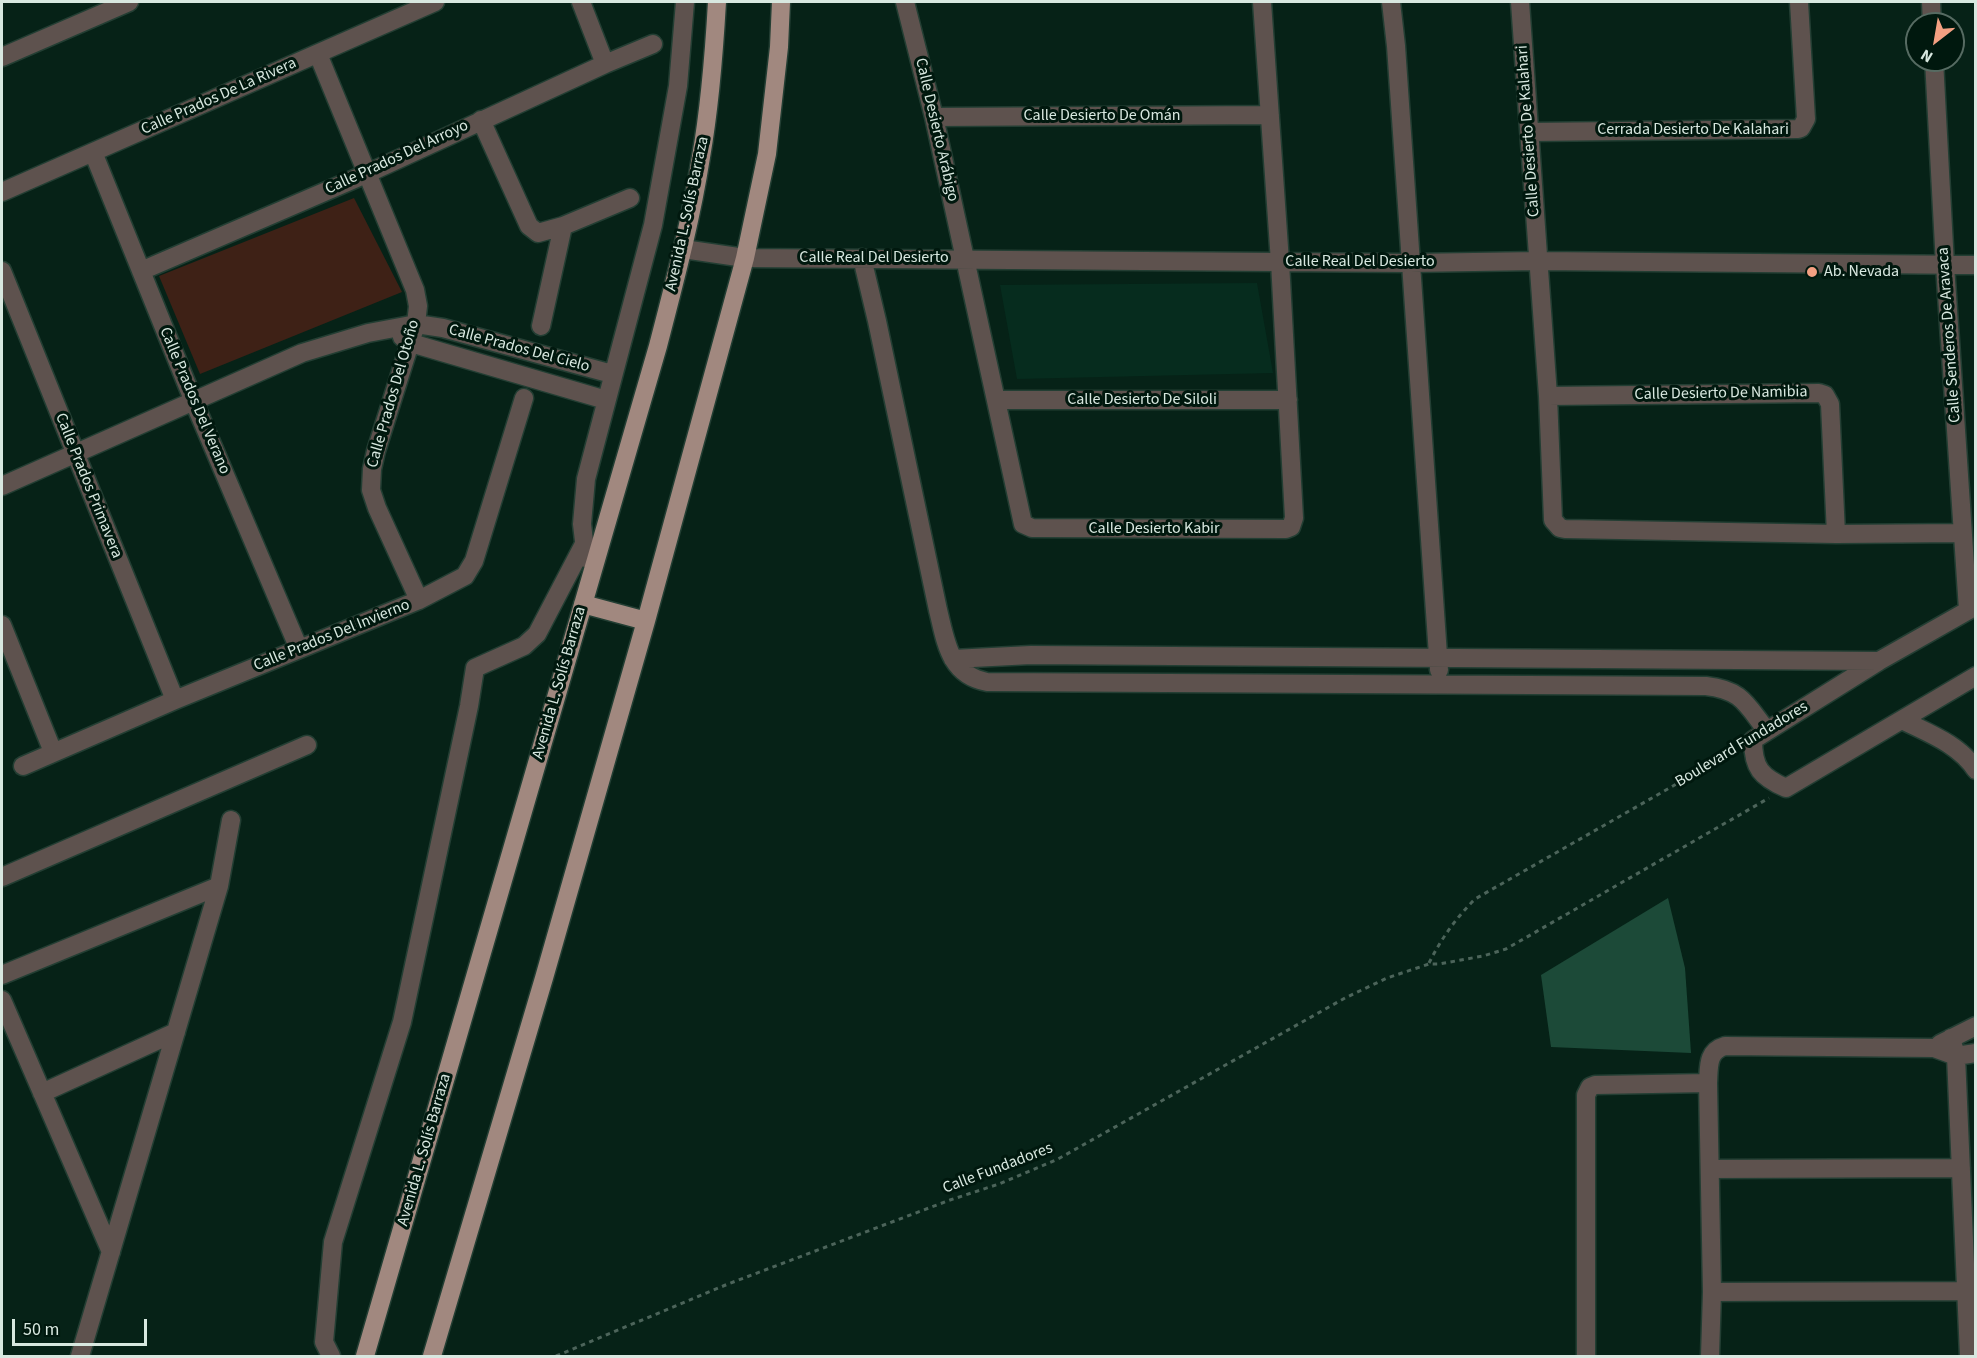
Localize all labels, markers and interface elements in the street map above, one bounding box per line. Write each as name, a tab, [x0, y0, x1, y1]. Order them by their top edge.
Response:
north arrow	[1905, 12, 1965, 72]
street label: Calle Desierto De Kalahari	[1513, 44, 1545, 218]
text: N	[1917, 44, 1937, 68]
street label: Calle Prados De La Rivera	[138, 54, 300, 140]
street label: Calle Desierto Arábigo	[910, 56, 962, 204]
street label: Calle Desierto De Omán	[1023, 106, 1181, 126]
street label: Calle Prados Del Arroyo	[322, 116, 472, 200]
street label: Cerrada Desierto De Kalahari	[1597, 120, 1789, 140]
street label: Avenida L. Solís Barraza	[662, 135, 714, 293]
street label: Calle Senderos De Aravaca	[1934, 247, 1966, 423]
street label: Calle Real Del Desierto	[799, 248, 949, 268]
street label: Calle Real Del Desierto	[1285, 252, 1435, 272]
place label: Ab. Nevada	[1824, 262, 1899, 282]
marker: Ab. Nevada	[1805, 265, 1819, 279]
street label: Calle Prados Del Otoño	[364, 318, 424, 470]
street label: Calle Prados Del Cielo	[446, 321, 592, 377]
street label: Calle Prados Del Verano	[154, 325, 234, 477]
street label: Calle Desierto De Namibia	[1634, 383, 1808, 405]
street label: Calle Desierto De Siloli	[1067, 390, 1217, 410]
street label: Calle Prados Primavera	[50, 411, 126, 561]
street label: Calle Desierto Kabir	[1088, 519, 1220, 539]
street label: Calle Prados Del Invierno	[251, 596, 413, 676]
street label: Avenida L. Solís Barraza	[529, 605, 591, 761]
street label: Boulevard Fundadores	[1672, 698, 1812, 792]
street label: Avenida L. Solís Barraza	[394, 1072, 456, 1228]
street label: Calle Fundadores	[940, 1139, 1056, 1199]
scale bar	[15, 1307, 150, 1345]
text: 50 m	[23, 1317, 59, 1342]

